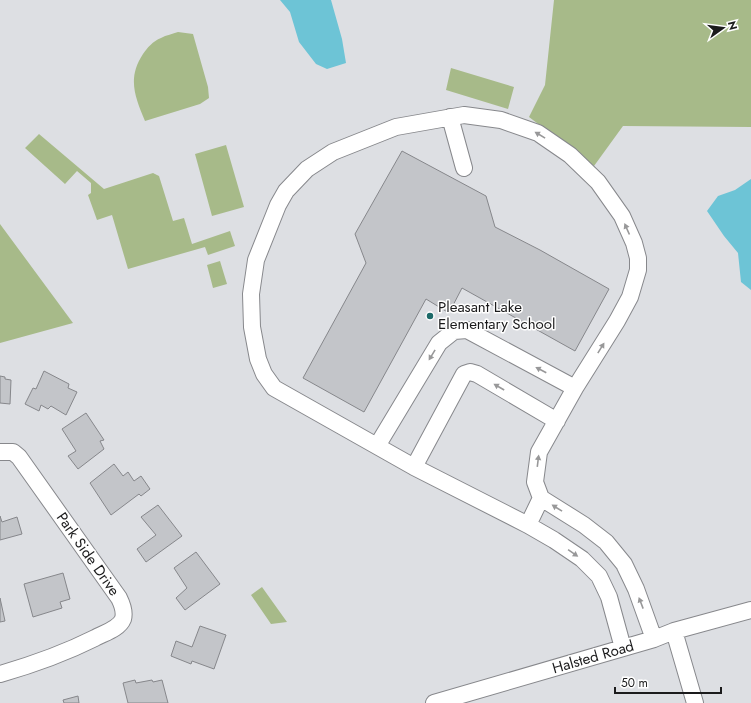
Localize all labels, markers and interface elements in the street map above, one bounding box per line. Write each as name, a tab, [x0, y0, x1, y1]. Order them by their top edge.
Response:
north arrow	[703, 8, 743, 48]
text: N	[724, 19, 742, 32]
one-way arrow	[534, 131, 546, 138]
one-way arrow	[624, 223, 630, 234]
place label: Pleasant Lake Elementary School	[438, 296, 555, 335]
marker: Pleasant Lake Elementary School	[425, 311, 435, 321]
one-way arrow	[597, 342, 604, 353]
one-way arrow	[428, 350, 436, 360]
one-way arrow	[535, 366, 547, 373]
one-way arrow	[493, 384, 505, 391]
one-way arrow	[535, 455, 541, 467]
one-way arrow	[551, 505, 563, 512]
street label: Park Side Drive	[51, 508, 125, 600]
one-way arrow	[567, 549, 578, 557]
one-way arrow	[637, 596, 643, 608]
street label: Halsted Road	[550, 635, 636, 679]
scale bar	[615, 669, 721, 695]
text: 50 m	[621, 674, 648, 692]

